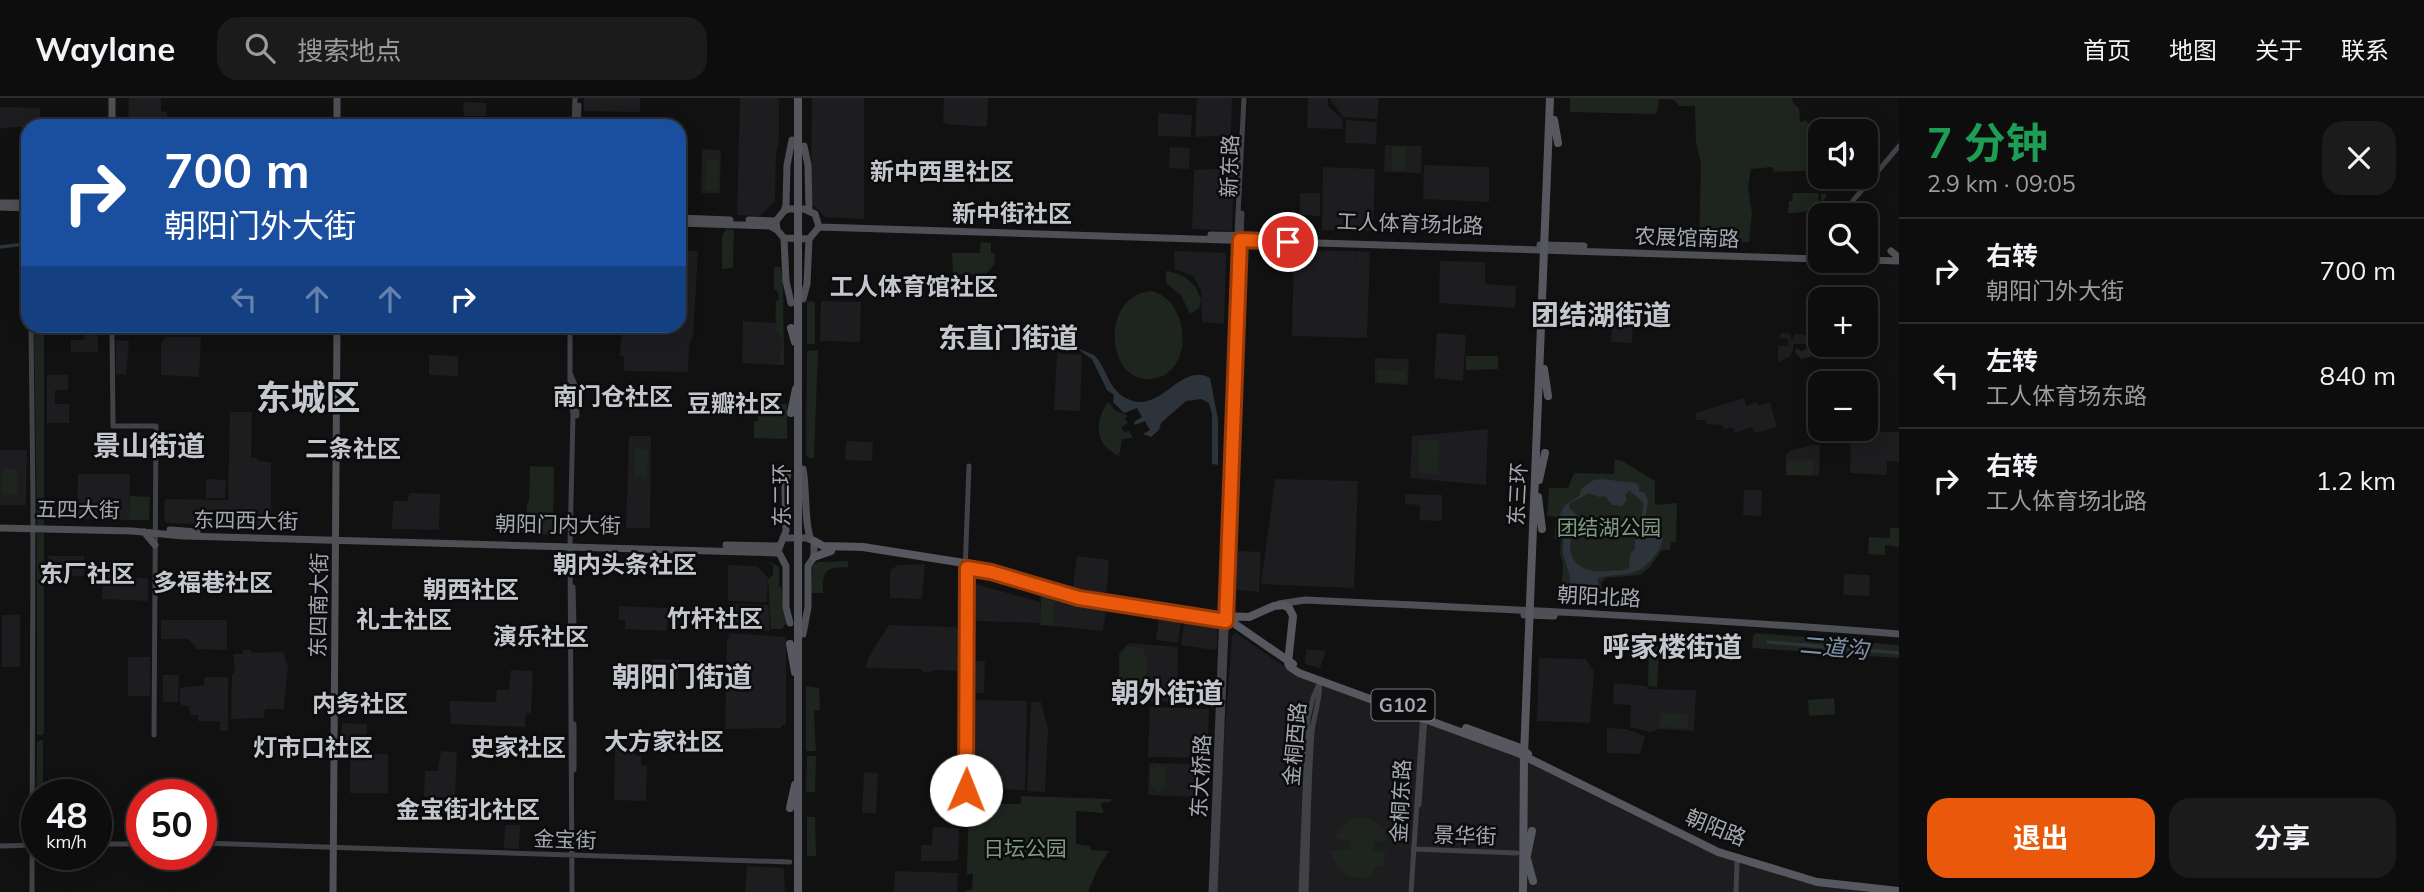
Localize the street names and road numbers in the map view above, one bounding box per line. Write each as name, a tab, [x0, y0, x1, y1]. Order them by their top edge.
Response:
street label: 新东路	[1215, 134, 1243, 198]
street label: 工人体育场北路	[1336, 207, 1484, 239]
street label: 农展馆南路	[1634, 222, 1740, 252]
street label: 东三环	[1502, 462, 1532, 526]
street label: 东二环	[768, 464, 794, 527]
street label: 五四大街	[36, 495, 120, 523]
street label: 东四西大街	[193, 506, 299, 534]
street label: 朝阳门内大街	[495, 510, 621, 538]
street label: 东四南大街	[304, 552, 332, 658]
street label: 朝阳北路	[1556, 581, 1642, 611]
road number: G102	[1372, 690, 1434, 720]
street label: 金桐西路	[1277, 701, 1311, 787]
street label: 东大桥路	[1185, 733, 1215, 819]
street label: 金桐东路	[1385, 758, 1415, 844]
street label: 朝阳路	[1682, 803, 1750, 851]
street label: 景华街	[1433, 821, 1497, 849]
street label: 金宝街	[533, 825, 597, 853]

